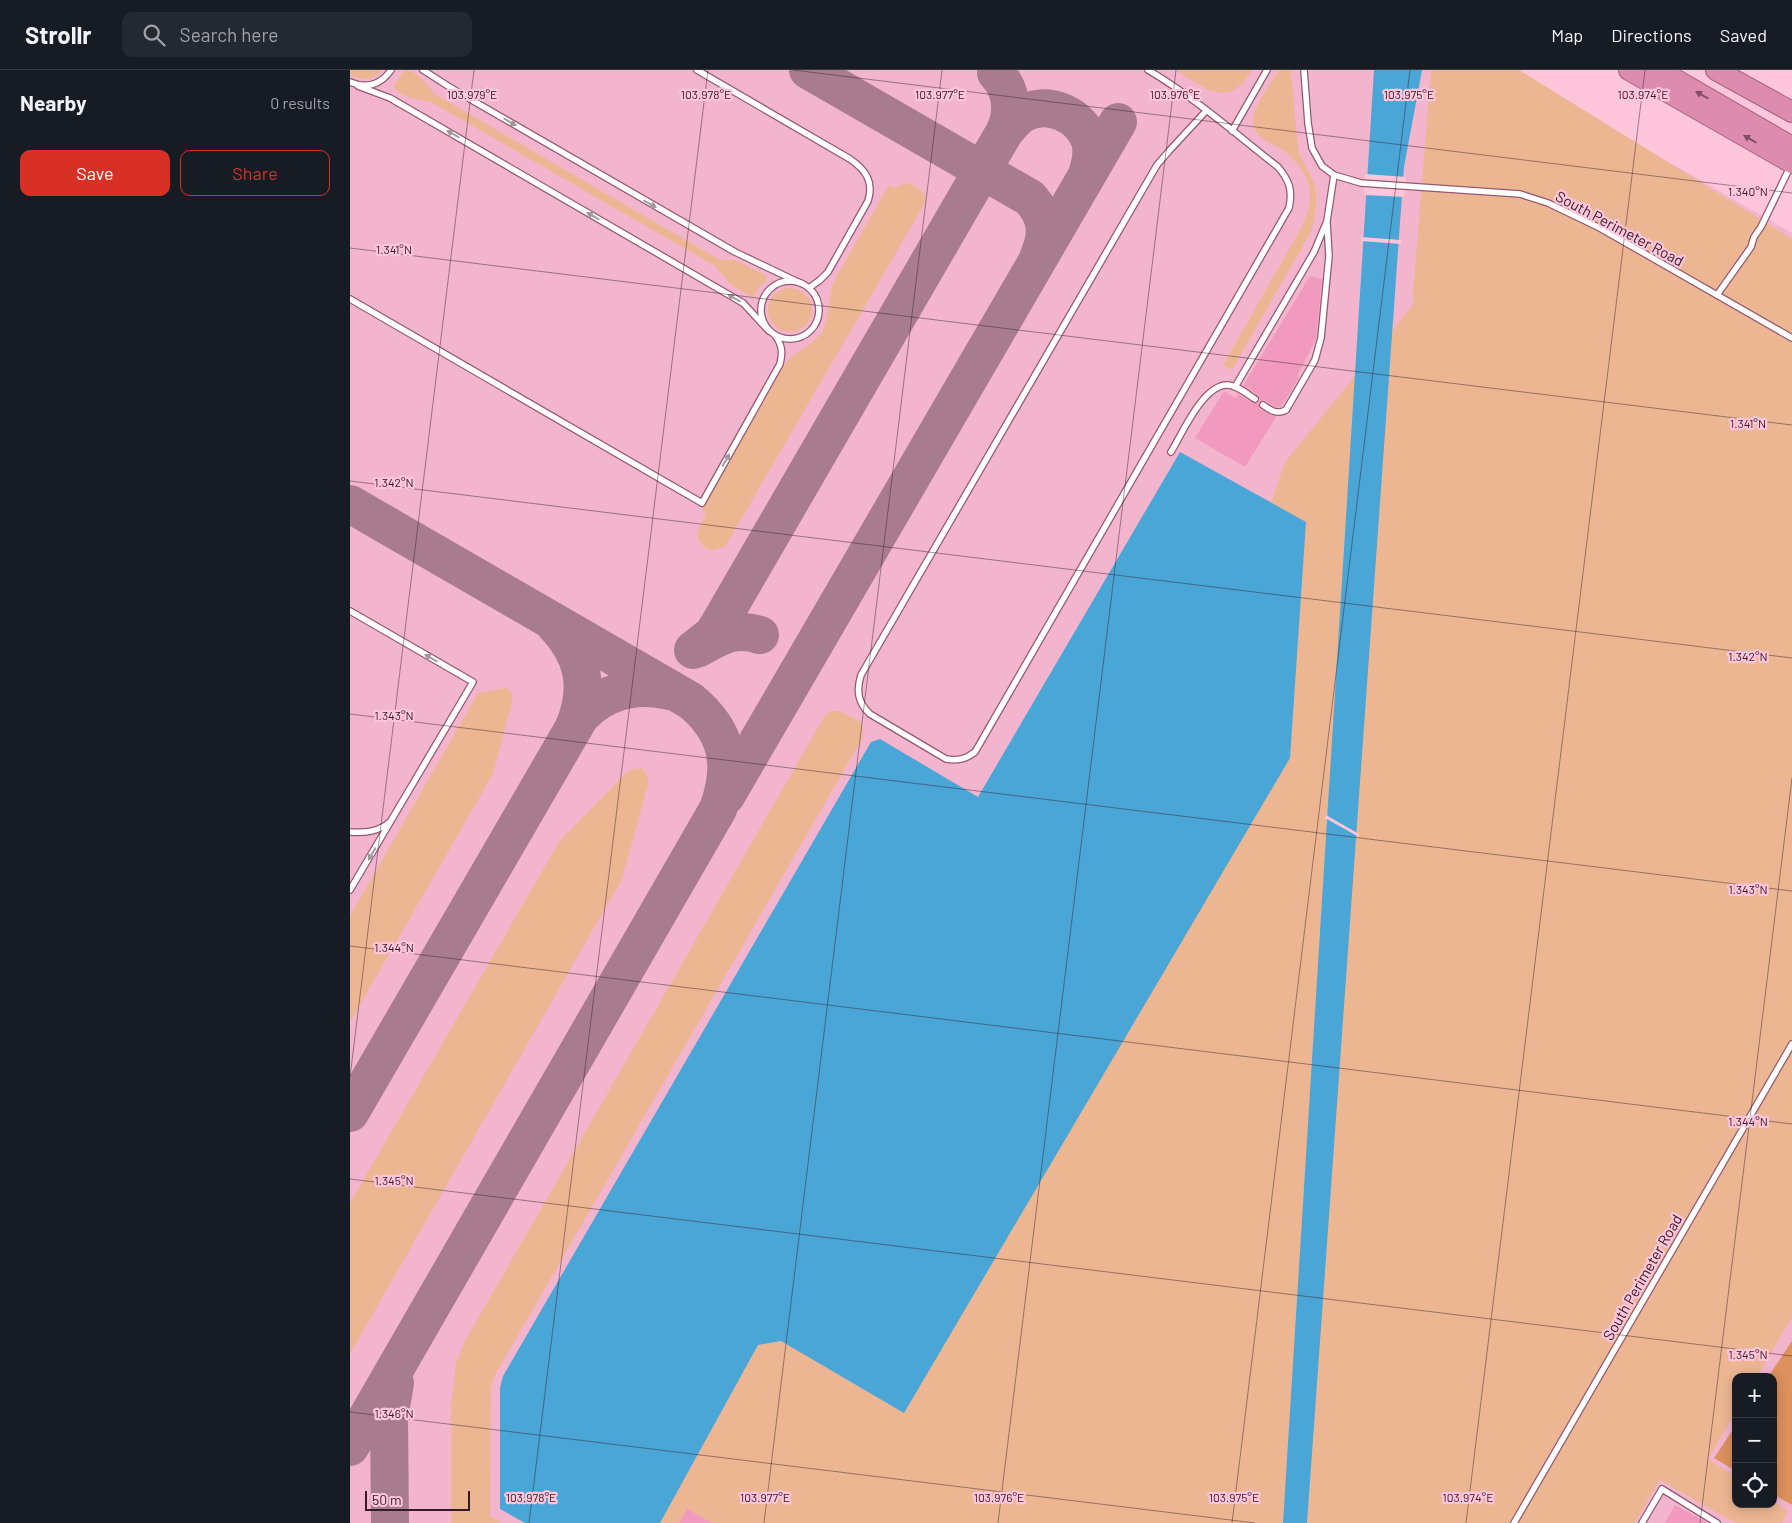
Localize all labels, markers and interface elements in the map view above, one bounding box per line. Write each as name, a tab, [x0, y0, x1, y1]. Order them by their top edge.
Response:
search box	[122, 12, 472, 57]
text: Strollr	[25, 20, 92, 49]
icon: search	[140, 21, 168, 49]
text: Search here	[180, 23, 278, 46]
text: Map	[1551, 24, 1583, 46]
text: Directions	[1611, 24, 1692, 46]
text: Saved	[1720, 24, 1767, 46]
text: 103.979°E	[447, 87, 497, 101]
text: 103.978°E	[681, 87, 731, 101]
text: 103.977°E	[915, 87, 965, 101]
text: 103.976°E	[1150, 87, 1200, 101]
text: 103.975°E	[1384, 87, 1434, 101]
text: 103.974°E	[1618, 87, 1668, 101]
text: Nearby	[20, 90, 86, 115]
one-way arrow	[1695, 91, 1710, 99]
text: 0 results	[270, 93, 330, 112]
one-way arrow	[502, 118, 517, 126]
one-way arrow	[445, 130, 460, 138]
one-way arrow	[1742, 135, 1757, 143]
button: Save	[20, 150, 170, 196]
button: Share	[180, 150, 330, 196]
text: 1.340°N	[1728, 184, 1768, 198]
street label: South Perimeter Road	[1553, 187, 1687, 269]
one-way arrow	[644, 199, 657, 208]
one-way arrow	[586, 212, 601, 220]
text: 1.341°N	[376, 242, 412, 256]
one-way arrow	[727, 293, 740, 302]
text: 1.341°N	[1730, 416, 1766, 430]
one-way arrow	[721, 454, 730, 467]
text: 1.342°N	[374, 475, 414, 489]
text: 1.342°N	[1728, 649, 1768, 663]
one-way arrow	[424, 653, 437, 662]
text: 1.343°N	[374, 708, 414, 722]
one-way arrow	[367, 848, 376, 861]
text: 1.343°N	[1728, 882, 1768, 896]
text: 1.344°N	[374, 940, 414, 954]
text: 1.344°N	[1728, 1114, 1768, 1128]
text: 1.345°N	[374, 1173, 414, 1187]
street label: South Perimeter Road	[1599, 1211, 1685, 1343]
text: 1.345°N	[1728, 1347, 1768, 1361]
map controls	[1732, 1373, 1777, 1508]
button: +	[1732, 1373, 1777, 1418]
text: 1.346°N	[374, 1406, 414, 1420]
button: −	[1732, 1418, 1777, 1463]
button: locate	[1732, 1463, 1777, 1508]
scale bar	[365, 1488, 470, 1511]
text: 103.978°E	[506, 1490, 556, 1504]
text: 103.977°E	[740, 1490, 790, 1504]
text: 103.976°E	[974, 1490, 1024, 1504]
text: 103.975°E	[1209, 1490, 1259, 1504]
text: 103.974°E	[1443, 1490, 1493, 1504]
text: 50 m	[372, 1491, 401, 1508]

